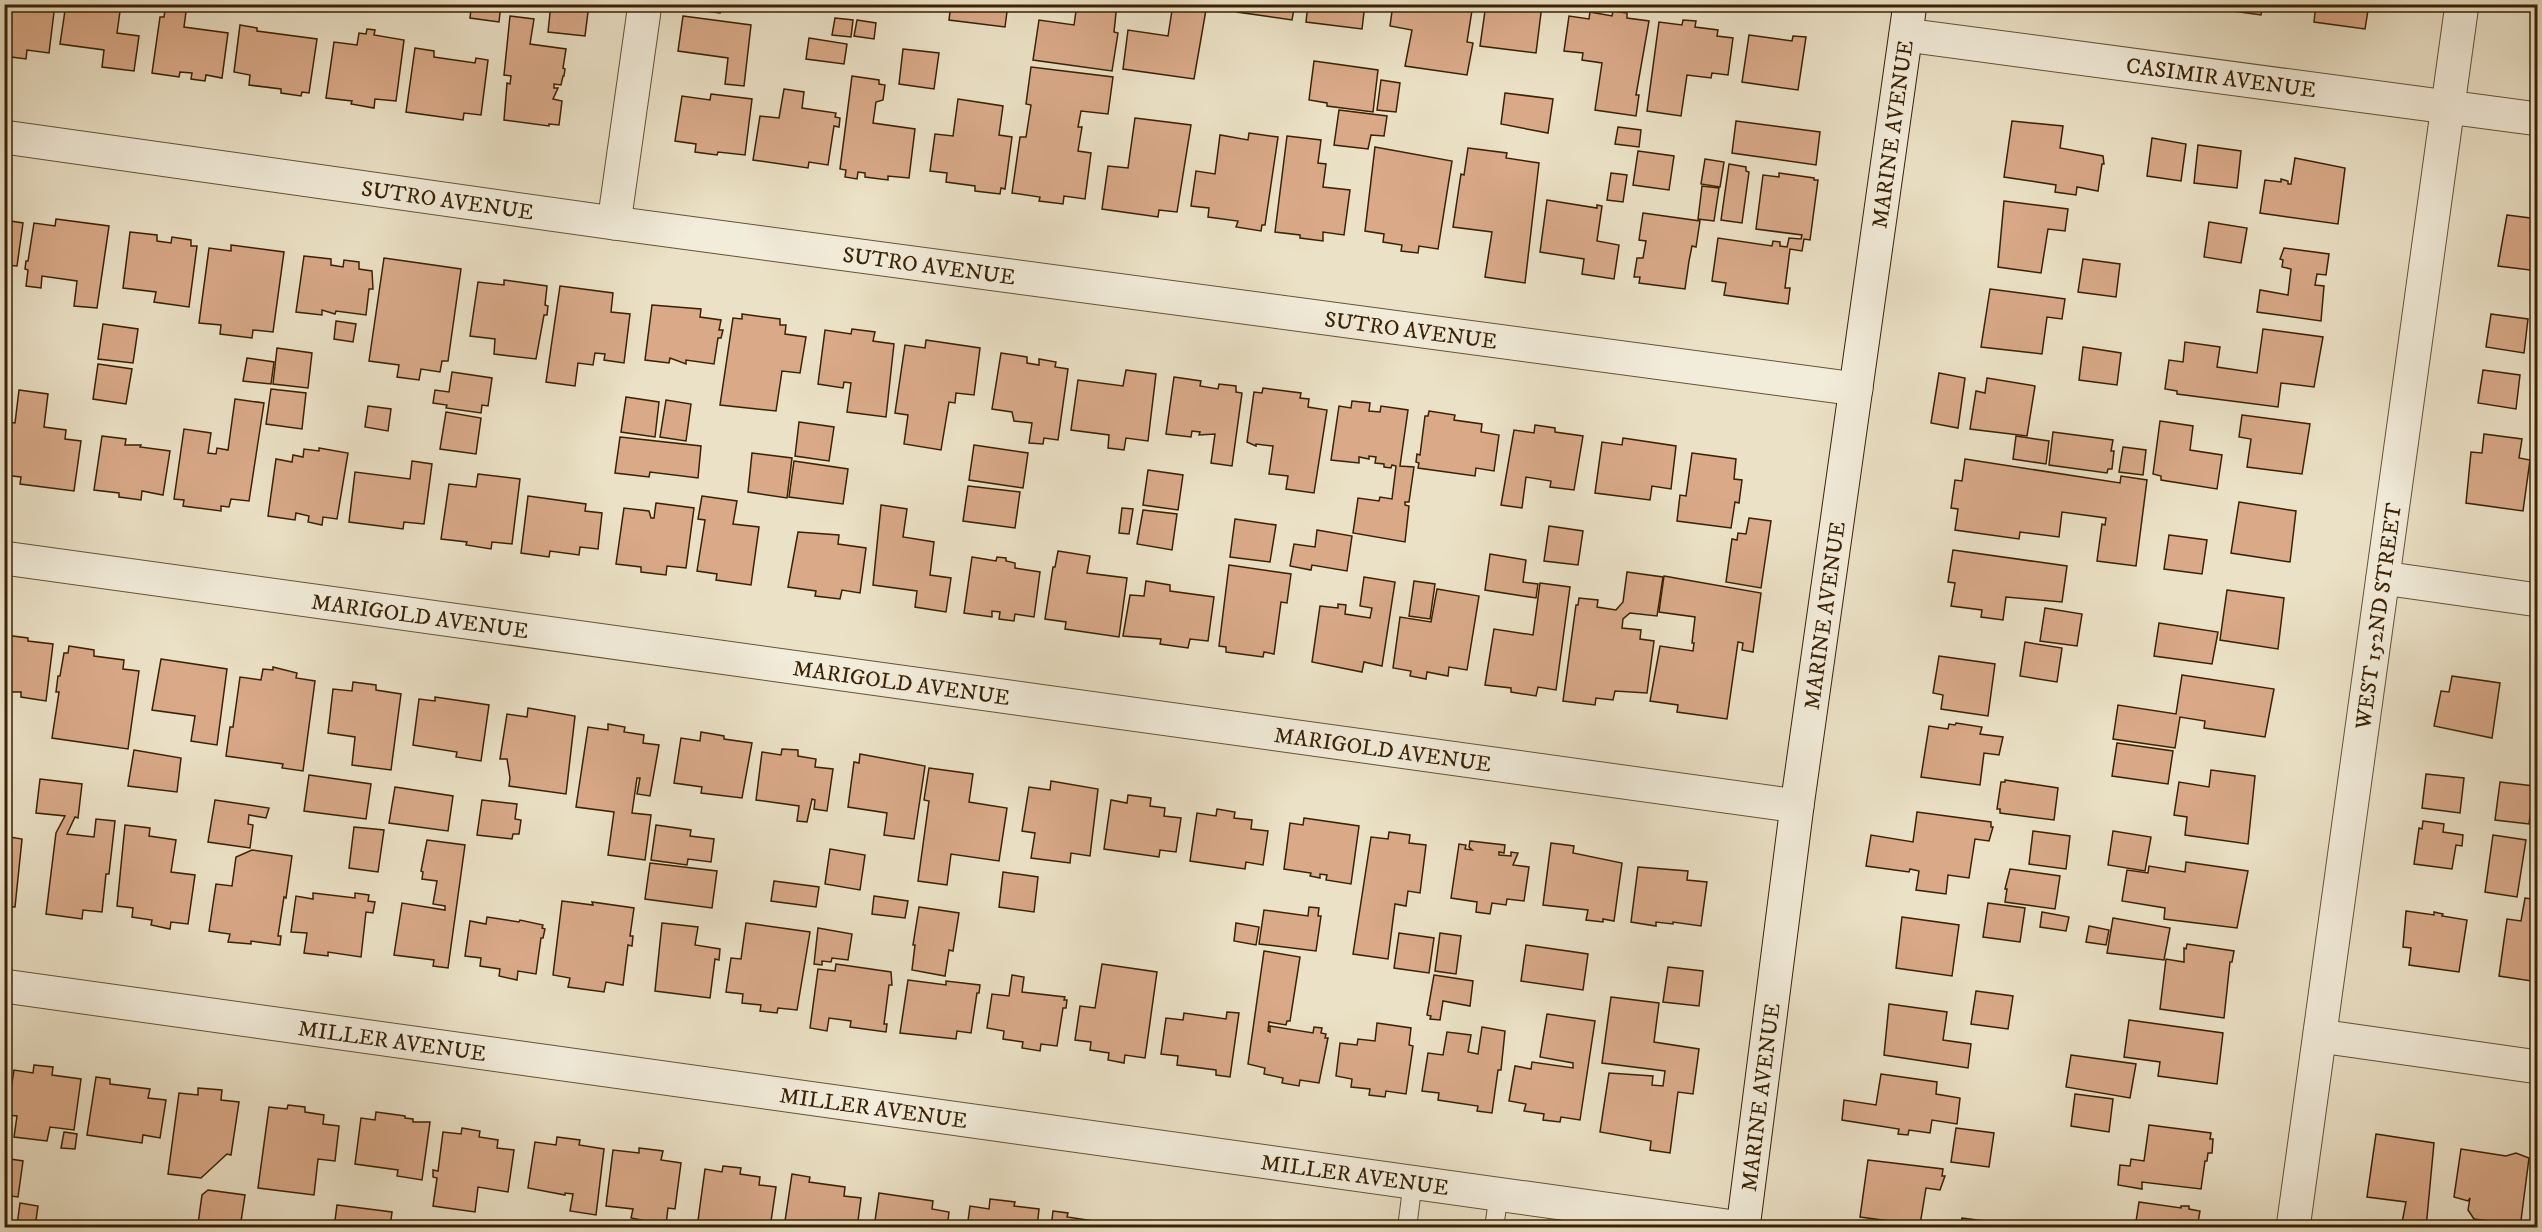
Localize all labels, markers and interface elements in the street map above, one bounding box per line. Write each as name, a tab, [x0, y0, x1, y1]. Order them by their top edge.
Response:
street label: MARINE AVENUE	[1867, 38, 1920, 230]
street label: CASIMIR AVENUE	[2124, 52, 2318, 104]
street label: SUTRO AVENUE	[360, 176, 535, 227]
street label: SUTRO AVENUE	[841, 242, 1017, 291]
street label: SUTRO AVENUE	[1323, 306, 1499, 356]
street label: WEST 152ND STREET	[2350, 501, 2408, 732]
street label: MARINE AVENUE	[1799, 520, 1852, 711]
street label: MARIGOLD AVENUE	[310, 589, 530, 645]
street label: MARIGOLD AVENUE	[791, 655, 1012, 712]
street label: MARIGOLD AVENUE	[1272, 722, 1493, 779]
street label: MARINE AVENUE	[1736, 1001, 1787, 1193]
street label: MILLER AVENUE	[296, 1015, 488, 1068]
street label: MILLER AVENUE	[778, 1082, 969, 1135]
street label: MILLER AVENUE	[1259, 1149, 1450, 1202]

